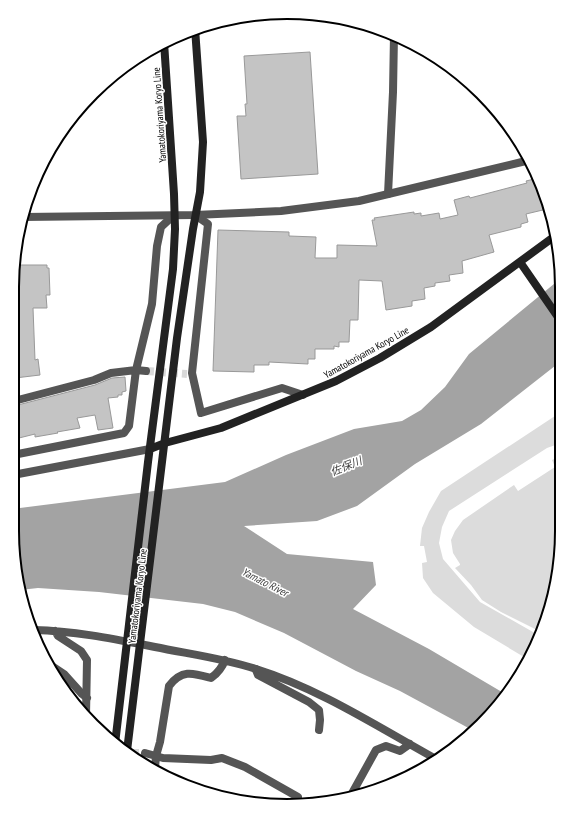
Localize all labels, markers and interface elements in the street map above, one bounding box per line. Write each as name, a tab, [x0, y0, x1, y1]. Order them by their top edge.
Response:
street label: Yamatokoriyama Koryo Line	[150, 67, 169, 163]
street label: Yamatokoriyama Koryo Line	[321, 324, 411, 381]
water label: 佐保川	[328, 453, 365, 479]
street label: Yamatokoriyama Koryo Line	[125, 548, 150, 644]
water label: Yamato River	[240, 564, 292, 600]

